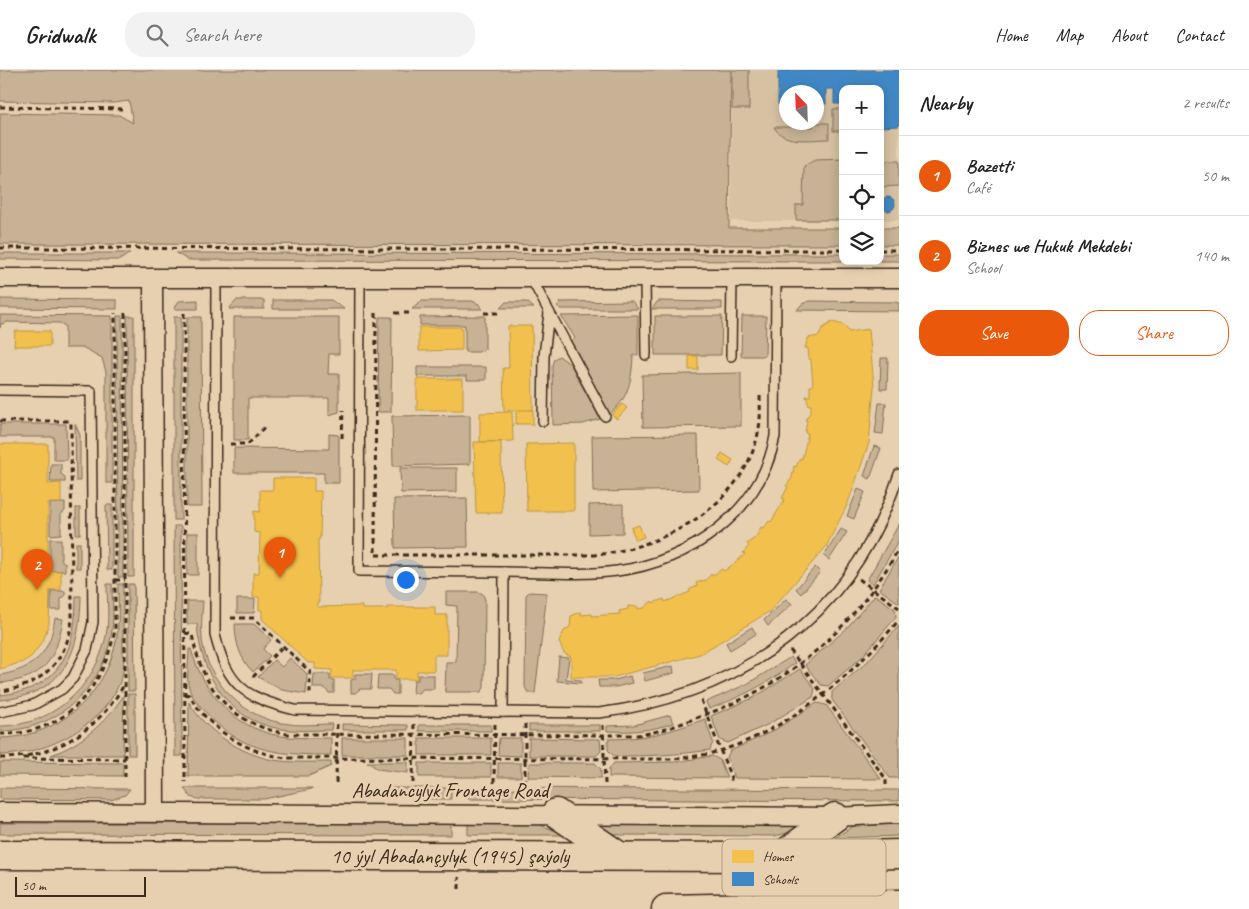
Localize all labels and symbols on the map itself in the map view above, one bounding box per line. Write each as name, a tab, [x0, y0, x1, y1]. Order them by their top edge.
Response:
north arrow	[779, 85, 824, 130]
pin: 1	[264, 537, 296, 578]
pin: 2	[21, 549, 53, 590]
your location	[393, 567, 419, 593]
street label: Abadancylyk Frontage Road	[352, 777, 552, 803]
legend	[722, 839, 886, 896]
street label: 10 ýyl Abadançylyk (1945) şaýoly	[331, 843, 571, 869]
text: Homes	[763, 848, 794, 865]
text: Schools	[763, 871, 799, 888]
scale bar	[15, 874, 146, 897]

